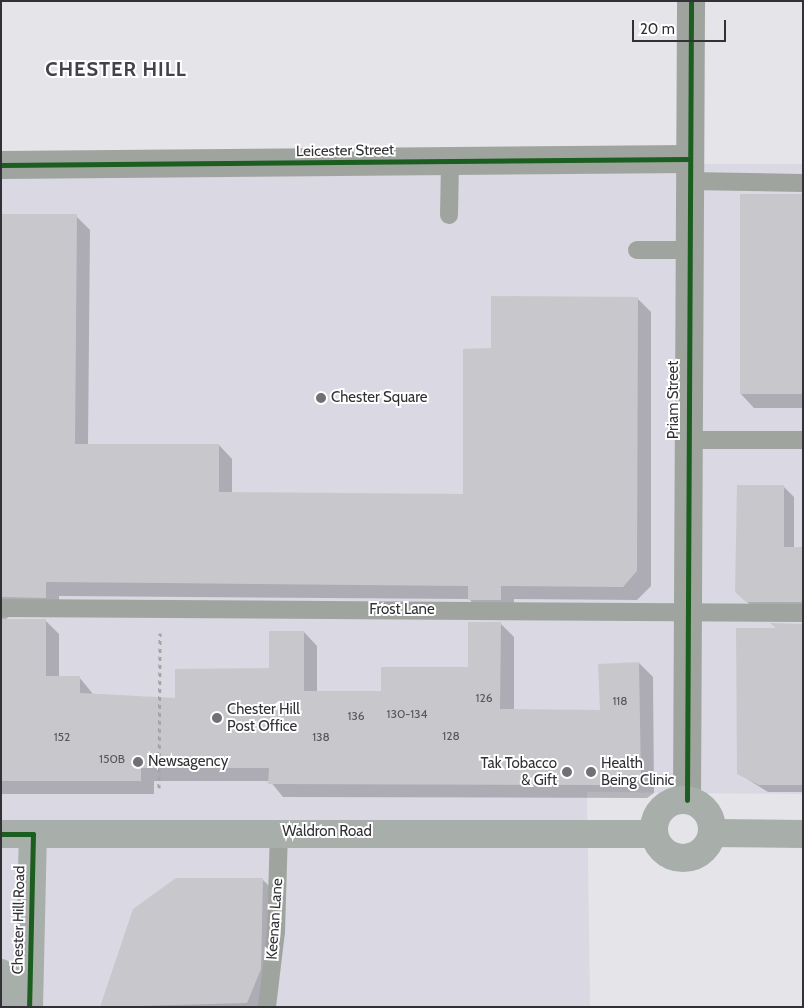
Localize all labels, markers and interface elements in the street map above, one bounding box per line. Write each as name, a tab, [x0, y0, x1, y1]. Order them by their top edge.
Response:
scale bar	[634, 10, 728, 42]
text: 20 m	[640, 20, 675, 38]
district label: CHESTER HILL	[44, 57, 188, 81]
street label: Leicester Street	[296, 141, 394, 161]
street label: Priam Street	[665, 361, 683, 439]
place label: Chester Square	[331, 389, 427, 407]
marker: Chester Square	[315, 392, 327, 404]
street label: Frost Lane	[369, 601, 435, 619]
house number: 126	[475, 691, 493, 705]
house number: 118	[612, 694, 628, 708]
place label: Chester Hill Post Office	[227, 700, 300, 735]
house number: 130-134	[386, 707, 428, 721]
house number: 136	[347, 709, 365, 723]
marker: Chester Hill Post Office	[211, 712, 223, 724]
house number: 128	[442, 729, 460, 743]
house number: 152	[54, 730, 70, 744]
house number: 138	[312, 730, 330, 744]
house number: 150B	[99, 752, 125, 766]
place label: Newsagency	[148, 753, 228, 771]
place label: Tak Tobacco & Gift	[480, 754, 557, 789]
place label: Health Being Clinic	[601, 754, 674, 789]
marker: Newsagency	[132, 756, 144, 768]
marker: Tak Tobacco & Gift	[561, 766, 573, 778]
marker: Health Being Clinic	[585, 766, 597, 778]
street label: Waldron Road	[282, 823, 372, 841]
street label: Chester Hill Road	[9, 866, 29, 974]
street label: Keenan Lane	[263, 878, 287, 960]

